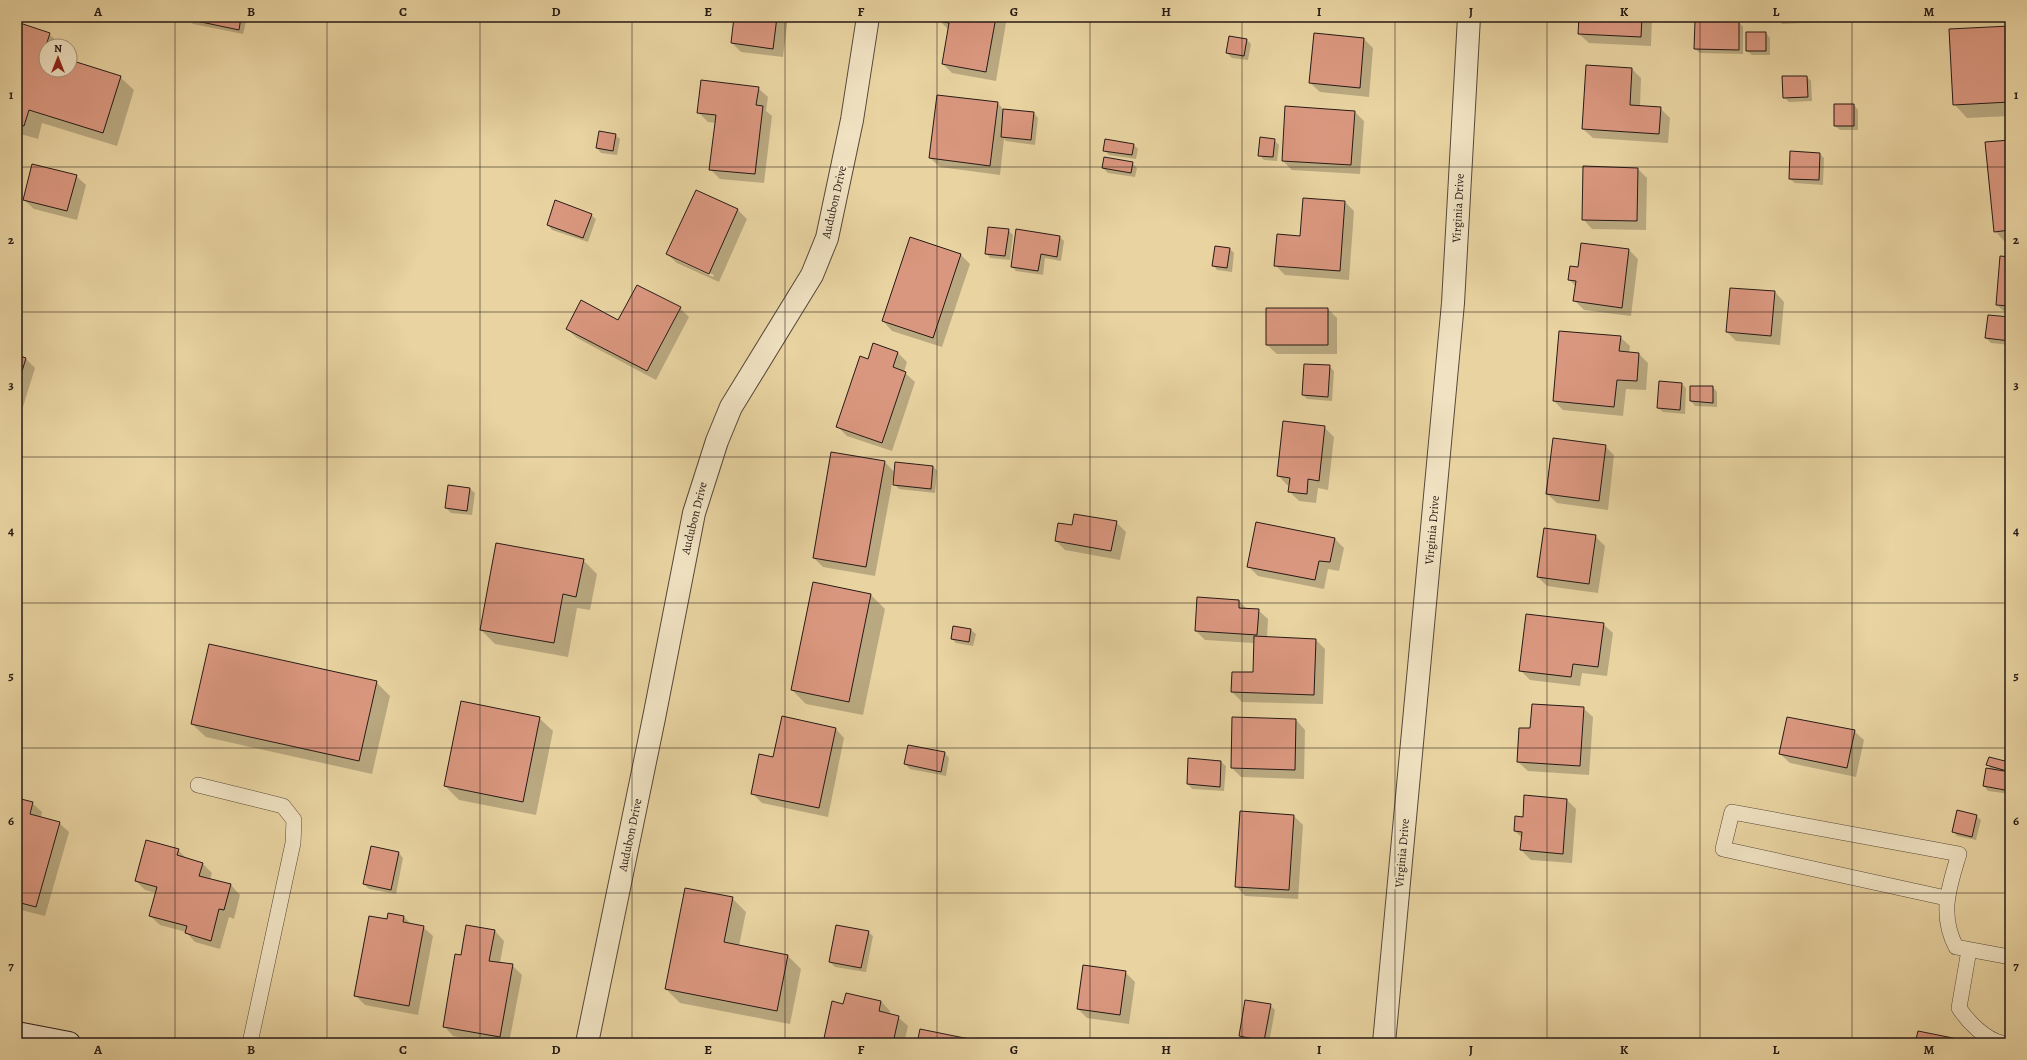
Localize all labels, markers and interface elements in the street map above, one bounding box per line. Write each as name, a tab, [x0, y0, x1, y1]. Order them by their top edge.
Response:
text: A	[93, 3, 103, 20]
text: B	[247, 3, 255, 20]
text: C	[399, 3, 407, 20]
text: D	[551, 3, 561, 20]
text: E	[704, 3, 712, 20]
text: F	[858, 3, 865, 20]
text: G	[1010, 3, 1018, 20]
text: H	[1161, 3, 1171, 20]
text: I	[1317, 3, 1322, 20]
text: J	[1469, 3, 1473, 20]
text: K	[1620, 3, 1629, 20]
text: L	[1773, 3, 1780, 20]
text: M	[1924, 3, 1935, 20]
north arrow	[38, 38, 78, 78]
text: N	[54, 41, 62, 56]
text: 1	[9, 86, 14, 103]
text: 1	[2014, 86, 2019, 103]
street label: Audubon Drive	[818, 164, 850, 241]
street label: Virginia Drive	[1448, 173, 1468, 244]
text: 2	[8, 231, 15, 248]
text: 2	[2013, 231, 2020, 248]
text: 3	[8, 376, 14, 393]
text: 3	[2013, 376, 2019, 393]
street label: Audubon Drive	[677, 480, 711, 557]
street label: Virginia Drive	[1421, 495, 1443, 566]
text: 4	[8, 522, 14, 539]
text: 4	[2013, 522, 2019, 539]
text: 5	[8, 667, 14, 684]
text: 5	[2013, 667, 2019, 684]
street label: Audubon Drive	[614, 797, 646, 874]
text: 6	[8, 812, 14, 829]
text: 6	[2013, 812, 2019, 829]
street label: Virginia Drive	[1391, 818, 1413, 889]
text: 7	[8, 957, 14, 974]
text: 7	[2013, 957, 2019, 974]
text: A	[93, 1041, 103, 1058]
text: B	[247, 1041, 255, 1058]
text: C	[399, 1041, 407, 1058]
text: D	[551, 1041, 561, 1058]
text: E	[704, 1041, 712, 1058]
text: F	[858, 1041, 865, 1058]
text: G	[1010, 1041, 1018, 1058]
text: H	[1161, 1041, 1171, 1058]
text: I	[1317, 1041, 1322, 1058]
text: J	[1469, 1041, 1473, 1058]
text: K	[1620, 1041, 1629, 1058]
text: L	[1773, 1041, 1780, 1058]
text: M	[1924, 1041, 1935, 1058]

